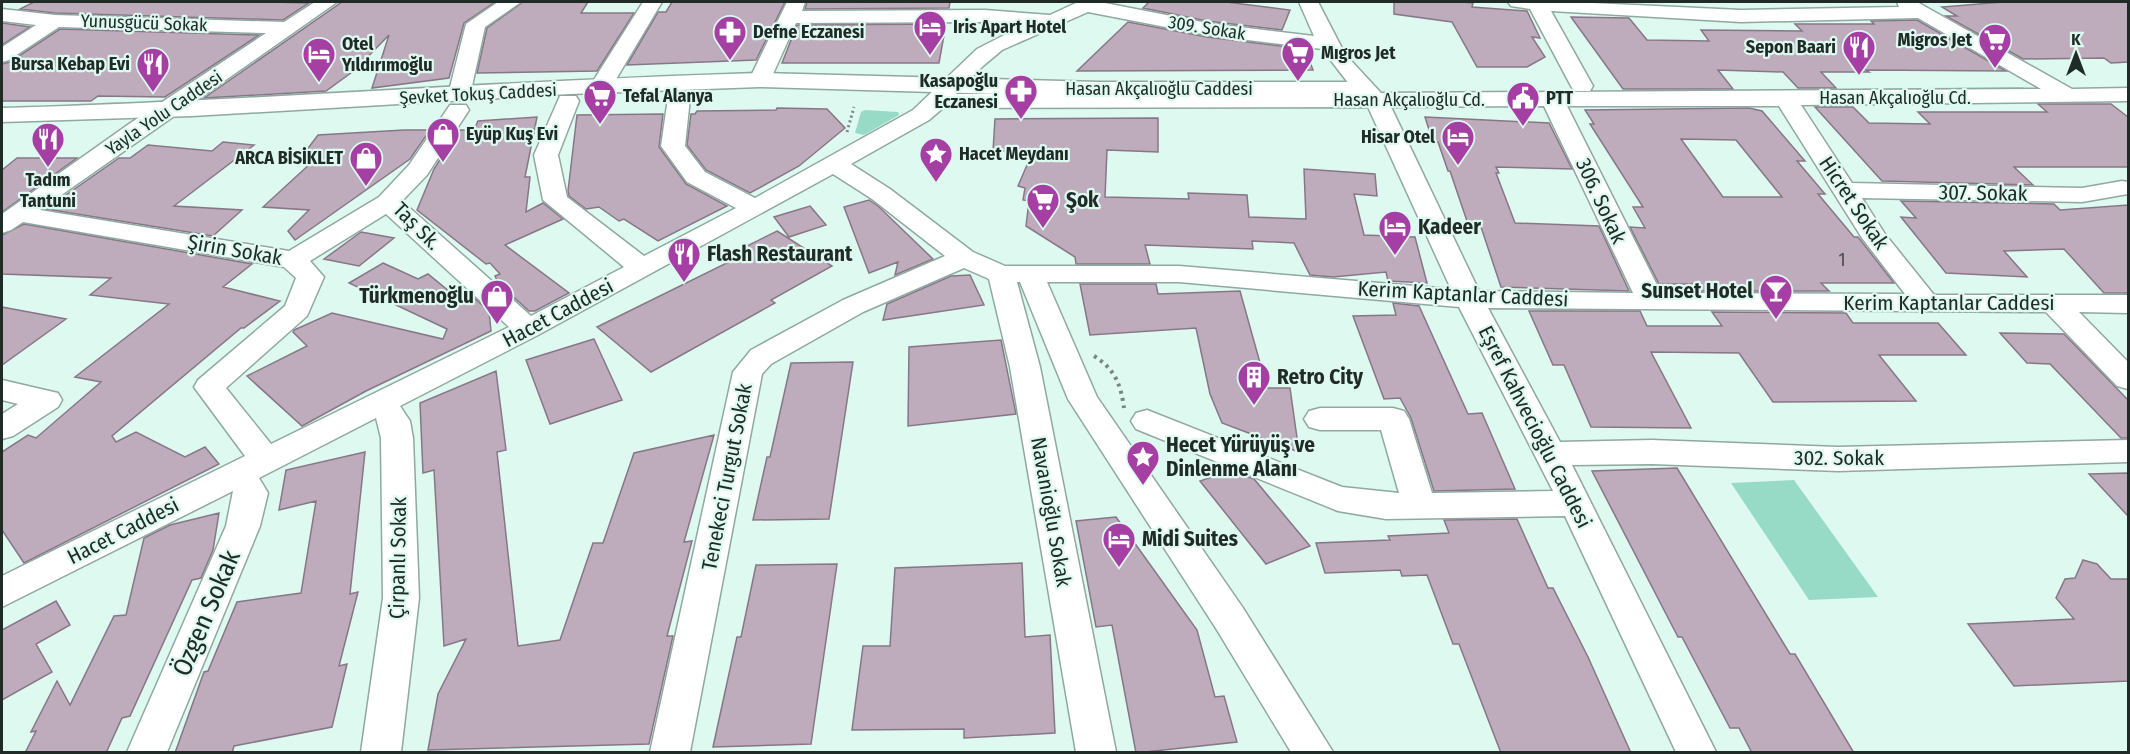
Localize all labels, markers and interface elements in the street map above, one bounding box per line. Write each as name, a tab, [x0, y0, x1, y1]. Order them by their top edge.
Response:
hotel icon: Iris Apart Hotel	[912, 9, 948, 56]
street label: Yunusgücü Sokak	[80, 10, 208, 36]
street label: 309. Sokak	[1167, 11, 1248, 45]
pharmacy icon: Defne Eczanesi	[712, 14, 748, 61]
place label: Iris Apart Hotel	[953, 16, 1066, 38]
place label: Defne Eczanesi	[753, 21, 864, 43]
supermarket icon: Migros Jet	[1977, 22, 2013, 69]
north arrow	[2046, 24, 2106, 84]
restaurant icon: Sepon Baari	[1841, 29, 1877, 76]
place label: Migros Jet	[1897, 29, 1973, 51]
text: K	[2071, 30, 2081, 49]
place label: Otel Yıldırımoğlu	[341, 33, 433, 76]
supermarket icon: Mıgros Jet	[1280, 35, 1316, 82]
hotel icon: Otel Yıldırımoğlu	[301, 36, 337, 83]
place label: Sepon Baari	[1746, 36, 1836, 58]
place label: Mıgros Jet	[1321, 42, 1396, 64]
restaurant icon: Bursa Kebap Evi	[135, 46, 171, 93]
place label: Bursa Kebap Evi	[11, 53, 130, 75]
street label: Yayla Yolu Caddesi	[102, 66, 226, 160]
place label: Kasapoğlu Eczanesi	[920, 70, 998, 113]
pharmacy icon: Kasapoğlu Eczanesi	[1003, 73, 1039, 120]
supermarket icon: Tefal Alanya	[582, 78, 618, 125]
street label: Hasan Akçalıoğlu Caddesi	[1065, 78, 1253, 100]
street label: Şevket Tokuş Caddesi	[399, 79, 557, 109]
public building icon: PTT	[1505, 80, 1541, 127]
place label: Tefal Alanya	[623, 85, 713, 107]
place label: PTT	[1546, 87, 1573, 109]
street label: Hasan Akçalıoğlu Cd.	[1819, 87, 1971, 109]
street label: Hasan Akçalıoğlu Cd.	[1333, 89, 1485, 111]
shop icon: Eyüp Kuş Evi	[425, 116, 461, 163]
hotel icon: Hisar Otel	[1440, 119, 1476, 166]
restaurant icon: Tadım Tantuni	[30, 121, 66, 168]
place label: Eyüp Kuş Evi	[466, 123, 558, 145]
place label: Hisar Otel	[1361, 126, 1435, 148]
place icon: Hacet Meydanı	[918, 136, 954, 183]
shop icon: ARCA BİSİKLET	[348, 140, 384, 187]
place label: Hacet Meydanı	[959, 143, 1069, 165]
place label: ARCA BİSİKLET	[234, 147, 343, 169]
street label: Hicret Sokak	[1813, 151, 1895, 255]
street label: 306. Sokak	[1570, 154, 1632, 248]
place label: Tadım Tantuni	[20, 169, 76, 212]
street label: 307. Sokak	[1938, 179, 2028, 207]
supermarket icon: Şok	[1025, 182, 1061, 229]
place label: Şok	[1066, 187, 1099, 213]
street label: Taş Sk.	[387, 196, 447, 256]
hotel icon: Kadeer	[1377, 209, 1413, 256]
place label: Kadeer	[1418, 214, 1481, 240]
street label: Şirin Sokak	[186, 229, 284, 271]
restaurant icon: Flash Restaurant	[666, 236, 702, 283]
place label: Flash Restaurant	[707, 241, 853, 267]
house number: 1	[1838, 249, 1846, 271]
street label: Hacet Caddesi	[498, 273, 618, 353]
bar icon: Sunset Hotel	[1758, 273, 1794, 320]
street label: Kerim Kaptanlar Caddesi	[1357, 275, 1569, 313]
shop icon: Türkmenoğlu	[479, 278, 515, 325]
place label: Sunset Hotel	[1641, 278, 1753, 304]
place label: Türkmenoğlu	[359, 283, 474, 309]
street label: Kerim Kaptanlar Caddesi	[1843, 290, 2055, 316]
street label: Eşref Kahvecioğlu Caddesi	[1473, 322, 1597, 532]
building icon: Retro City	[1236, 359, 1272, 406]
place label: Retro City	[1277, 364, 1364, 390]
street label: Tenekeci Turgut Sokak	[696, 381, 758, 573]
place label: Hecet Yürüyüş ve Dinlenme Alanı	[1166, 432, 1315, 482]
street label: Navanioğlu Sokak	[1025, 435, 1077, 589]
place icon: Hecet Yürüyüş ve Dinlenme Alanı	[1125, 439, 1161, 486]
street label: 302. Sokak	[1794, 445, 1884, 471]
street label: Hacet Caddesi	[63, 492, 183, 570]
street label: Çirpanlı Sokak	[384, 496, 412, 619]
hotel icon: Midi Suites	[1101, 521, 1137, 568]
place label: Midi Suites	[1142, 526, 1238, 552]
street label: Özgen Sokak	[166, 545, 247, 681]

